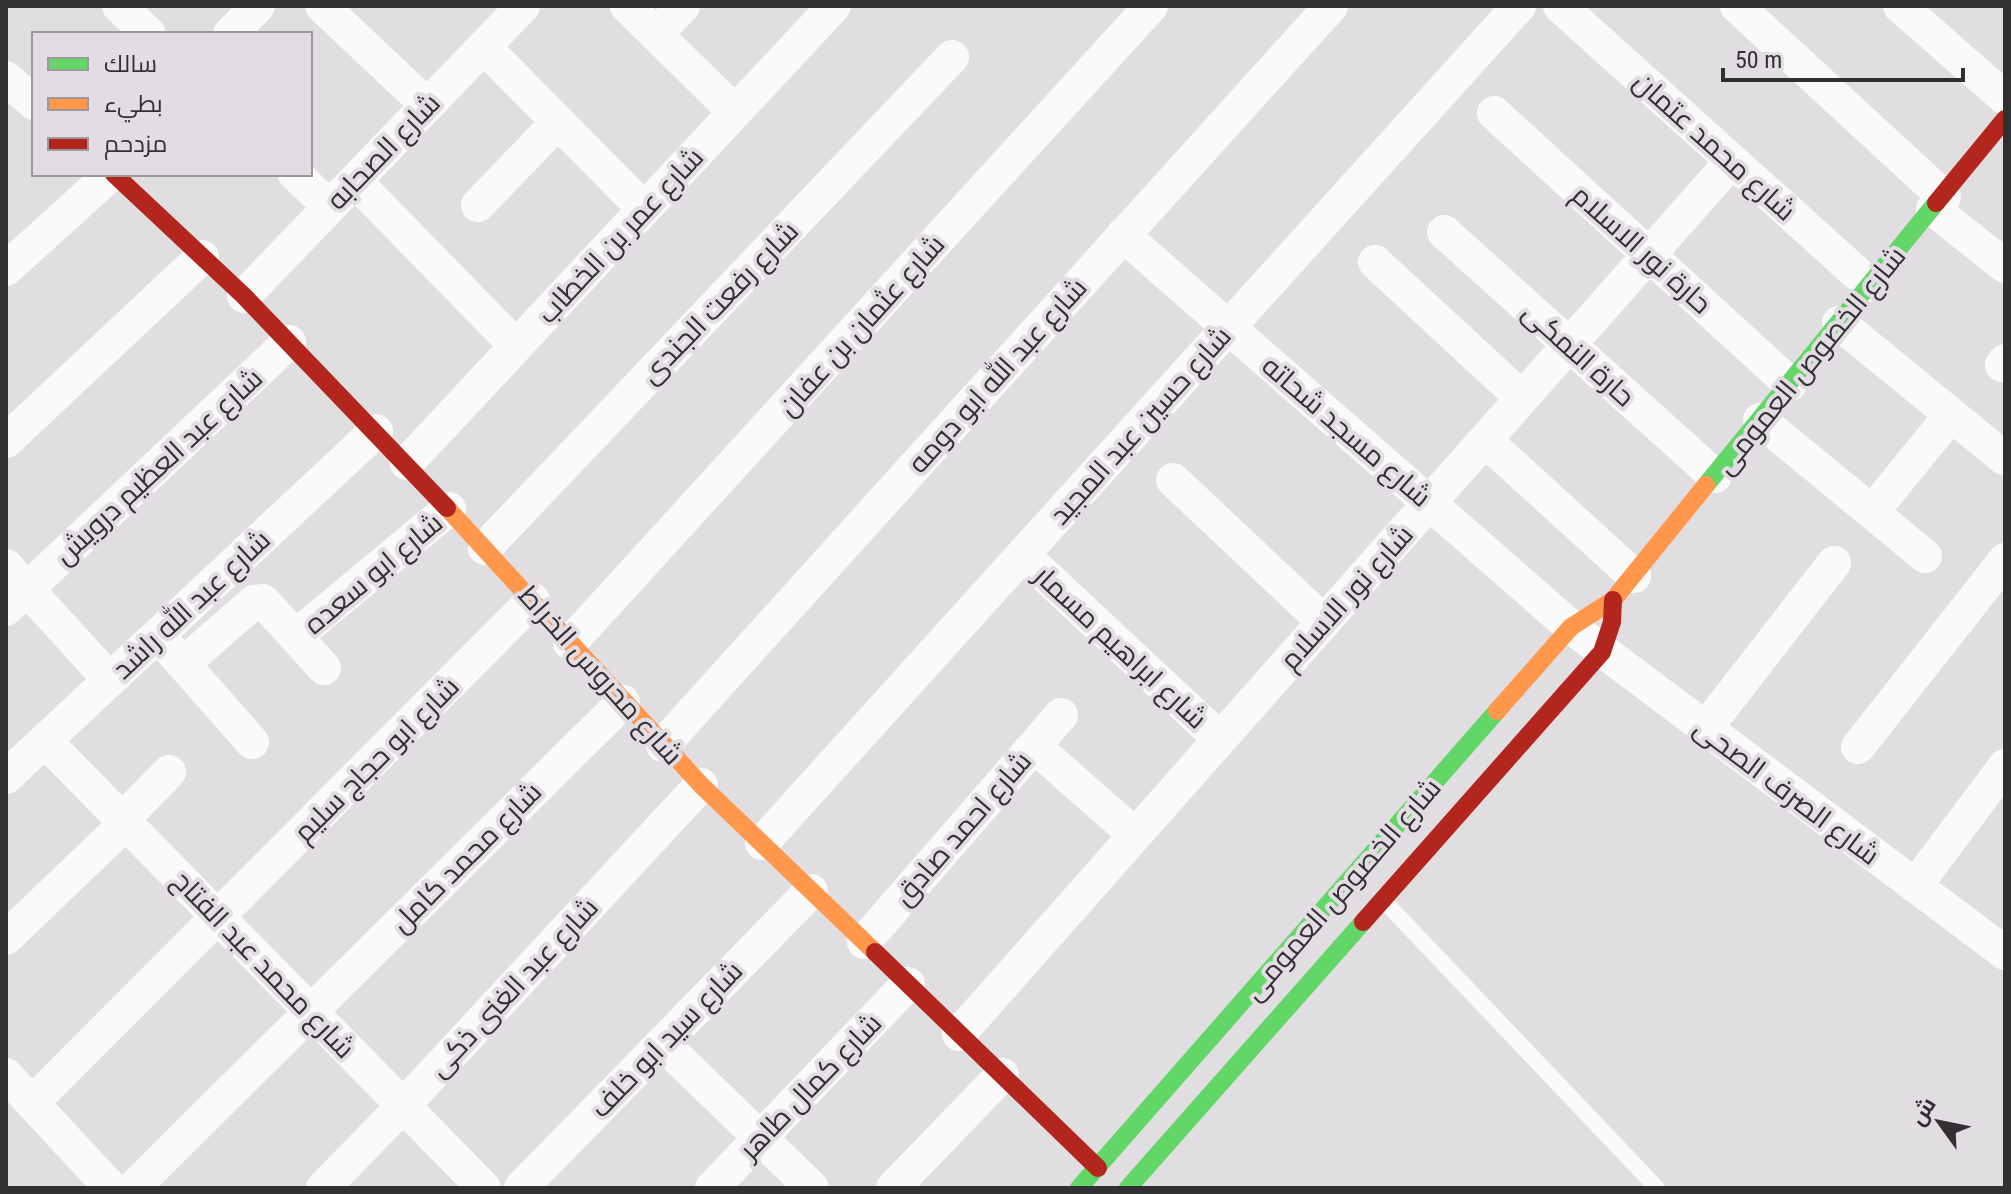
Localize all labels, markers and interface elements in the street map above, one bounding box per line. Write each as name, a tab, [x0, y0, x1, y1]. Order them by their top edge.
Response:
legend	[32, 32, 312, 176]
scale bar	[1723, 32, 1963, 82]
text: 50 m	[1735, 46, 1782, 74]
text: سالك	[104, 50, 157, 78]
street label: شارع محمد عتمان	[1626, 65, 1802, 229]
street label: شارع الصحابه	[320, 86, 448, 218]
text: بطيء	[104, 90, 163, 123]
text: مزدحم	[104, 130, 167, 160]
street label: شارع عمر بن الخطاب	[531, 141, 712, 331]
street label: حارة نور الاسلام	[1563, 178, 1718, 323]
street label: شارع رفعت الجندى	[634, 214, 806, 392]
street label: شارع عثمان بن عفان	[771, 228, 953, 424]
street label: شارع الخصوص العمومى	[1708, 240, 1914, 482]
street label: شارع عبد الله ابو دومه	[900, 270, 1095, 481]
street label: حارة النمكى	[1516, 295, 1642, 413]
street label: شارع حسين عبد المجيد	[1043, 320, 1239, 532]
street label: شارع مسجد شحاته	[1254, 349, 1438, 515]
street label: شارع عبد العظيم درويش	[47, 361, 271, 574]
street label: شارع ابو سعده	[297, 506, 451, 642]
street label: شارع نور الاسلام	[1273, 518, 1422, 678]
street label: شارع عبد الله راشد	[104, 521, 278, 687]
street label: شارع ابراهيم مسمار	[1024, 558, 1214, 738]
street label: شارع محروس الخراط	[510, 579, 689, 773]
street label: شارع ابو حجاج سليم	[287, 670, 468, 851]
street label: شارع الصرف الصحى	[1686, 711, 1886, 873]
street label: شارع احمد صادق	[887, 745, 1040, 913]
street label: شارع الخصوص العمومى	[1237, 772, 1449, 1008]
street label: شارع محمد كامل	[384, 775, 550, 941]
street label: شارع محمد عبد الفتاح	[164, 864, 362, 1066]
street label: شارع عبد الغنى ذكى	[422, 891, 606, 1085]
street label: شارع سيد ابو خلف	[583, 954, 751, 1126]
street label: شارع كمال طاهر	[731, 1006, 890, 1169]
north arrow	[1899, 1082, 1979, 1162]
text: ش	[1904, 1093, 1942, 1131]

